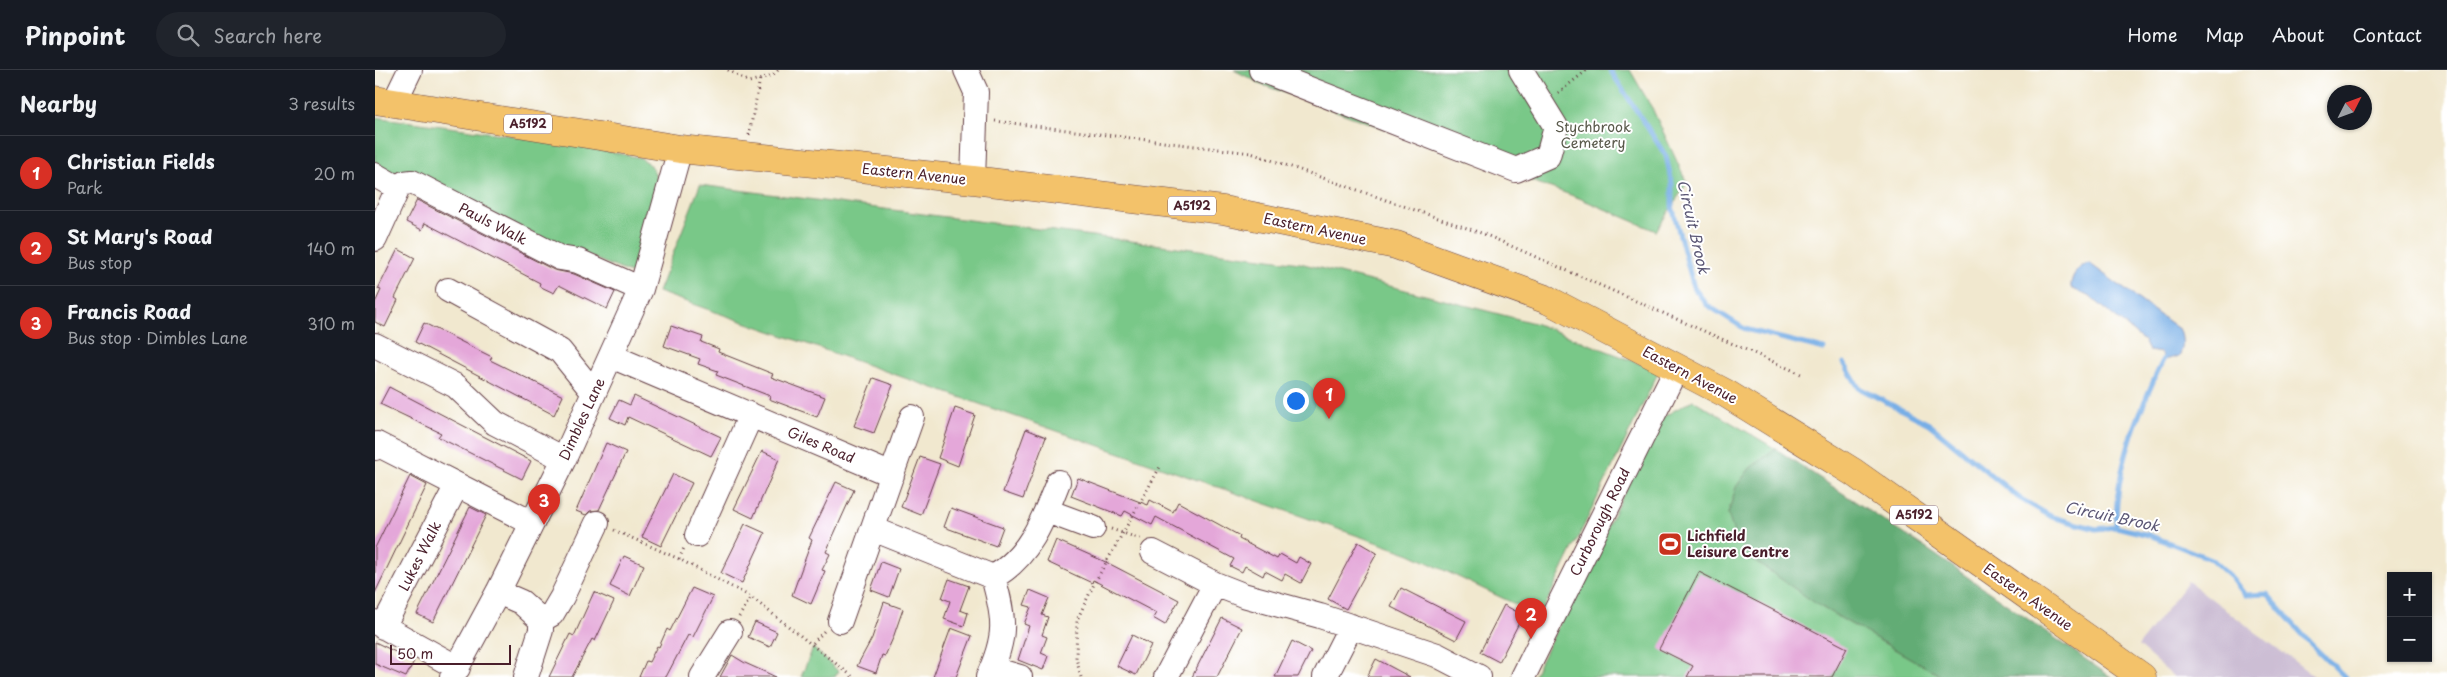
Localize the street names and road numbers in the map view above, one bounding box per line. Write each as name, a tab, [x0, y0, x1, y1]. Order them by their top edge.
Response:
road number: A5192	[504, 114, 552, 134]
street label: Eastern Avenue	[861, 158, 968, 189]
road number: A5192	[1168, 196, 1216, 216]
street label: Pauls Walk	[455, 197, 532, 250]
street label: Eastern Avenue	[1262, 207, 1369, 250]
street label: Eastern Avenue	[1639, 341, 1742, 409]
street label: Dimbles Lane	[553, 374, 610, 464]
street label: Giles Road	[784, 421, 858, 468]
street label: Curborough Road	[1564, 464, 1635, 580]
road number: A5192	[1890, 506, 1938, 524]
street label: Lukes Walk	[393, 517, 446, 594]
street label: Eastern Avenue	[1979, 558, 2077, 635]

